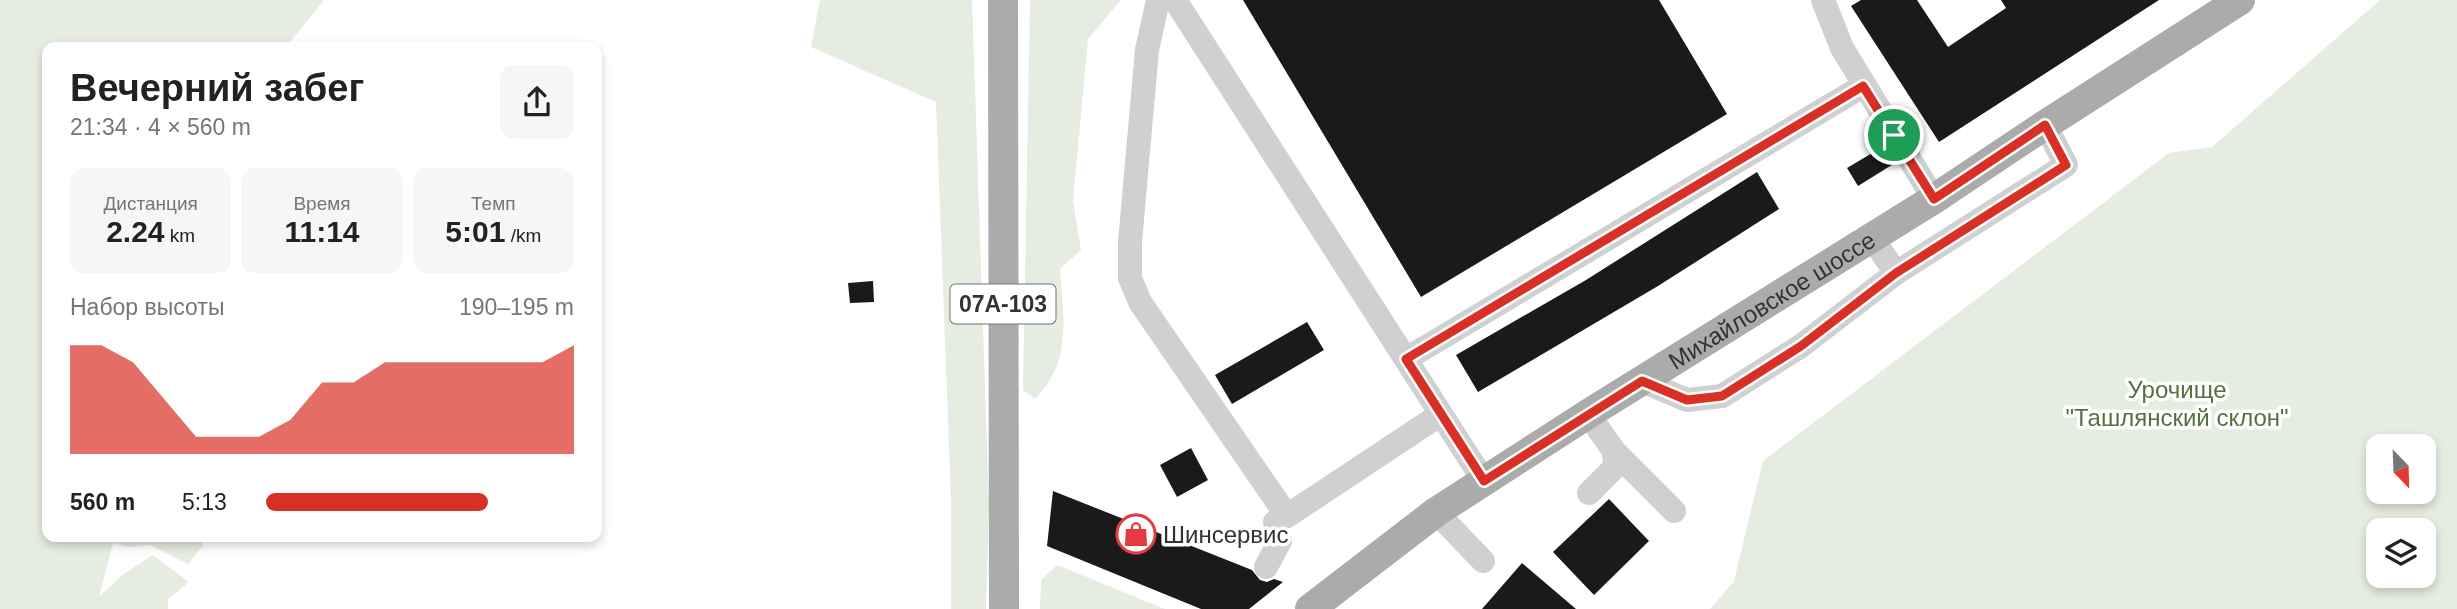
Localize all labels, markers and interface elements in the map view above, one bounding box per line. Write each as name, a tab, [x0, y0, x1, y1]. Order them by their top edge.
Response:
button: share	[500, 65, 574, 139]
text: Вечерний забег	[70, 67, 364, 109]
pin	[1864, 105, 1924, 165]
text: 21:34 · 4 × 560 m	[70, 114, 251, 140]
icon: arrive	[1875, 116, 1913, 154]
text: Дистанция	[104, 193, 198, 214]
text: Время	[293, 193, 351, 214]
text: Темп	[471, 193, 516, 214]
text: 2.24	[106, 215, 165, 248]
text: 11:14	[284, 215, 360, 248]
text: 5:01	[445, 215, 505, 248]
text: km	[165, 225, 195, 246]
text: /km	[505, 225, 541, 246]
street label: Михайловское шоссе	[1663, 226, 1880, 374]
road number: 07А-103	[950, 284, 1056, 324]
text: Набор высоты	[70, 294, 224, 320]
text: 190–195 m	[459, 294, 574, 320]
park label: Урочище "Ташлянский склон"	[2065, 376, 2289, 431]
north arrow	[2366, 434, 2436, 504]
map controls	[2366, 434, 2436, 588]
text: 560 m	[70, 489, 135, 515]
text: 5:13	[182, 489, 227, 515]
shop icon: Шинсервис	[1115, 513, 1157, 555]
button: layers	[2366, 518, 2436, 588]
place label: Шинсервис	[1163, 521, 1289, 548]

